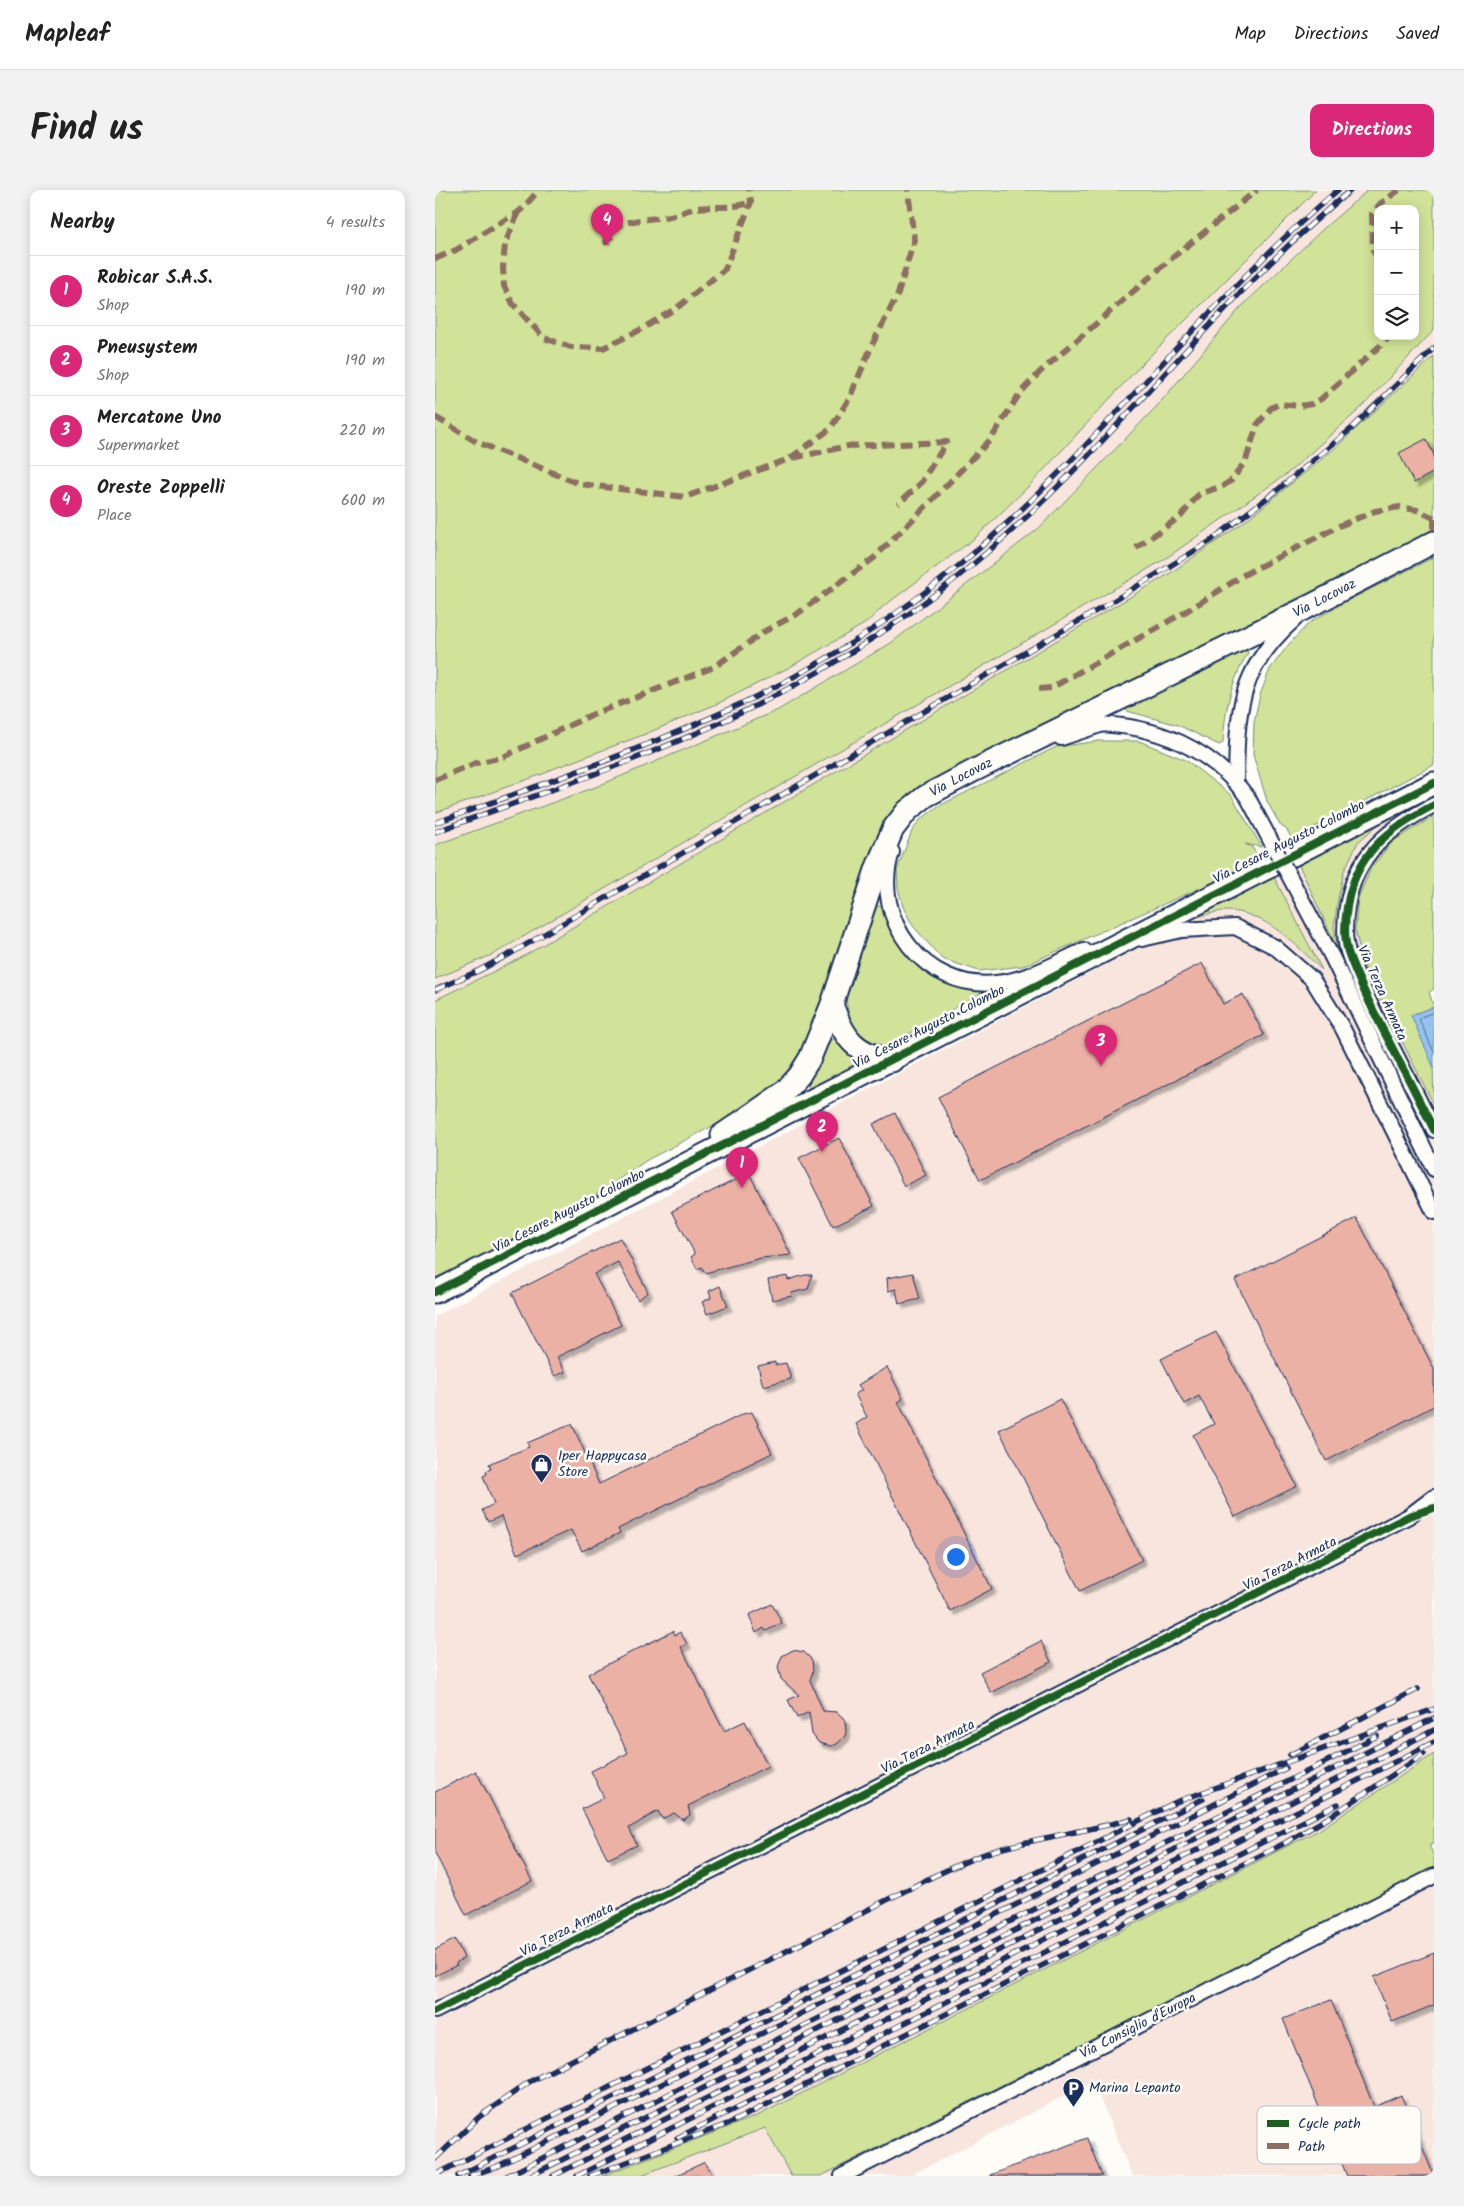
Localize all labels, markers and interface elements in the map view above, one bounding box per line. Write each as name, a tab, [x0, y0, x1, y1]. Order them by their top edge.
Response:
text: Mapleaf	[25, 15, 109, 54]
text: Map	[1234, 20, 1266, 49]
text: Directions	[1294, 20, 1368, 49]
text: Saved	[1396, 20, 1439, 49]
text: Find us	[30, 102, 143, 158]
button: Directions	[1310, 104, 1434, 157]
pin: 4	[591, 204, 623, 245]
map controls	[1374, 205, 1419, 340]
button: +	[1374, 205, 1419, 250]
text: Nearby	[50, 206, 115, 239]
text: 4 results	[326, 210, 385, 235]
button: −	[1374, 250, 1419, 295]
text: Robicar S.A.S.	[97, 263, 212, 293]
text: 1	[64, 278, 68, 303]
text: 190 m	[345, 278, 385, 303]
text: Shop	[97, 293, 129, 318]
button: layers	[1374, 295, 1419, 340]
text: Pneusystem	[97, 333, 198, 363]
text: 2	[61, 348, 71, 373]
text: 190 m	[345, 348, 385, 373]
text: Shop	[97, 363, 129, 388]
text: Mercatone Uno	[97, 403, 221, 433]
text: 3	[62, 418, 70, 443]
text: 220 m	[339, 418, 385, 443]
text: Supermarket	[97, 433, 180, 458]
text: Oreste Zoppelli	[97, 473, 225, 503]
text: 4	[62, 488, 70, 513]
text: 600 m	[341, 488, 385, 513]
text: Place	[97, 503, 131, 528]
street label: Via Locovaz	[1289, 573, 1360, 624]
street label: Via Locovaz	[926, 752, 996, 803]
street label: Via Cesare Augusto Colombo	[1209, 794, 1369, 890]
street label: Via Terza Armata	[1351, 942, 1413, 1044]
street label: Via Cesare Augusto Colombo	[849, 979, 1009, 1075]
pin: 3	[1085, 1025, 1117, 1066]
pin: 2	[806, 1111, 838, 1152]
pin: 1	[726, 1147, 758, 1188]
street label: Via Cesare Augusto Colombo	[489, 1163, 649, 1259]
place label: Iper Happycasa Store	[558, 1445, 647, 1483]
shop icon: Iper Happycasa Store	[530, 1452, 554, 1483]
street label: Via Terza Armata	[1239, 1531, 1341, 1597]
your location	[943, 1544, 969, 1570]
street label: Via Terza Armata	[877, 1714, 979, 1780]
street label: Via Terza Armata	[516, 1897, 618, 1963]
street label: Via Consiglio d'Europa	[1076, 1987, 1200, 2065]
parking icon: Marina Lepanto	[1061, 2076, 1085, 2107]
place label: Marina Lepanto	[1089, 2077, 1181, 2099]
legend	[1257, 2106, 1421, 2164]
text: Cycle path	[1298, 2113, 1361, 2135]
text: Path	[1298, 2136, 1325, 2158]

